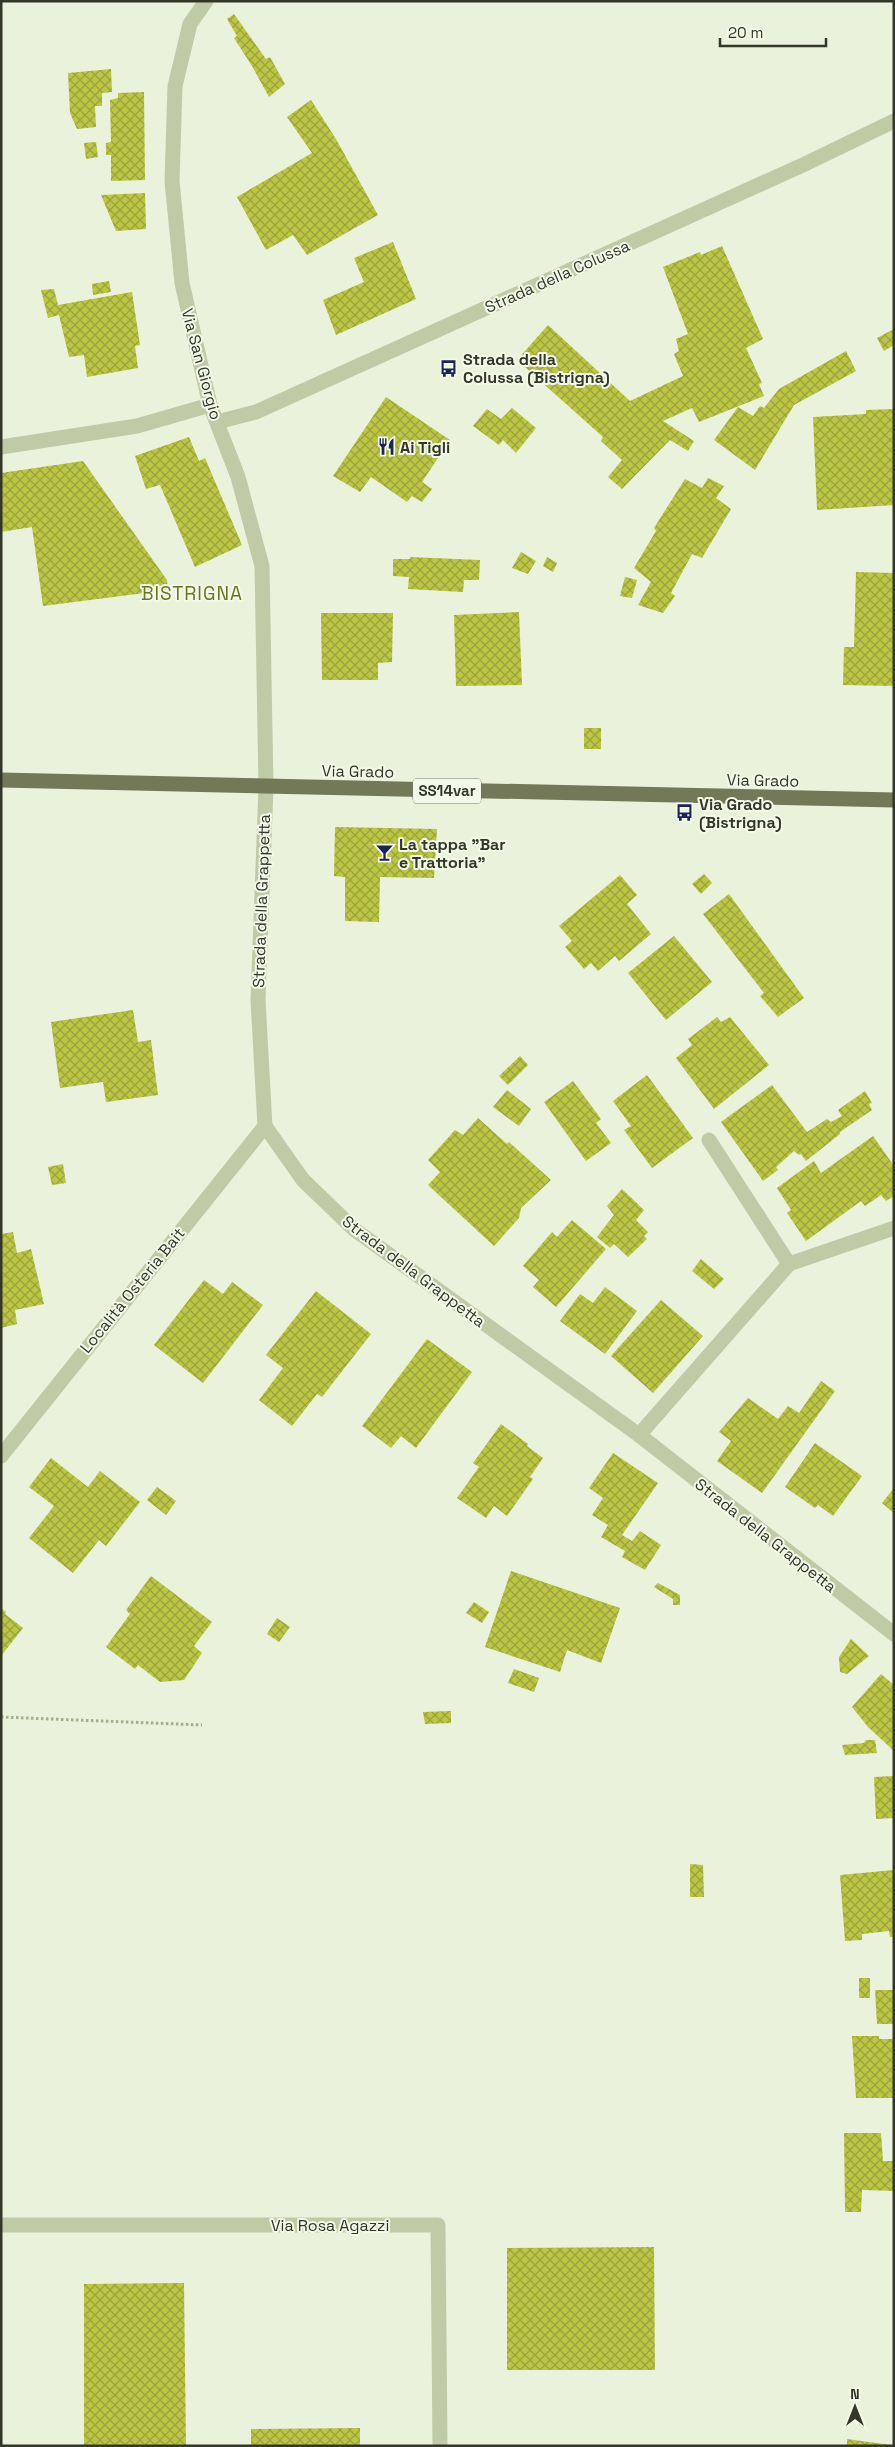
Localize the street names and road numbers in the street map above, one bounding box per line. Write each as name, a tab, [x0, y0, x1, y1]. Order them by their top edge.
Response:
street label: Strada della Colussa	[482, 235, 633, 318]
street label: Via San Giorgio	[177, 306, 226, 422]
street label: Via Grado	[321, 760, 394, 783]
street label: Via Grado	[726, 769, 799, 792]
road number: SS14var	[413, 778, 481, 804]
street label: Strada della Grappetta	[248, 814, 275, 988]
street label: Strada della Grappetta	[338, 1211, 489, 1332]
street label: Località Osteria Bait	[75, 1223, 190, 1357]
street label: Strada della Grappetta	[691, 1474, 841, 1597]
street label: Via Rosa Agazzi	[271, 2215, 389, 2236]

